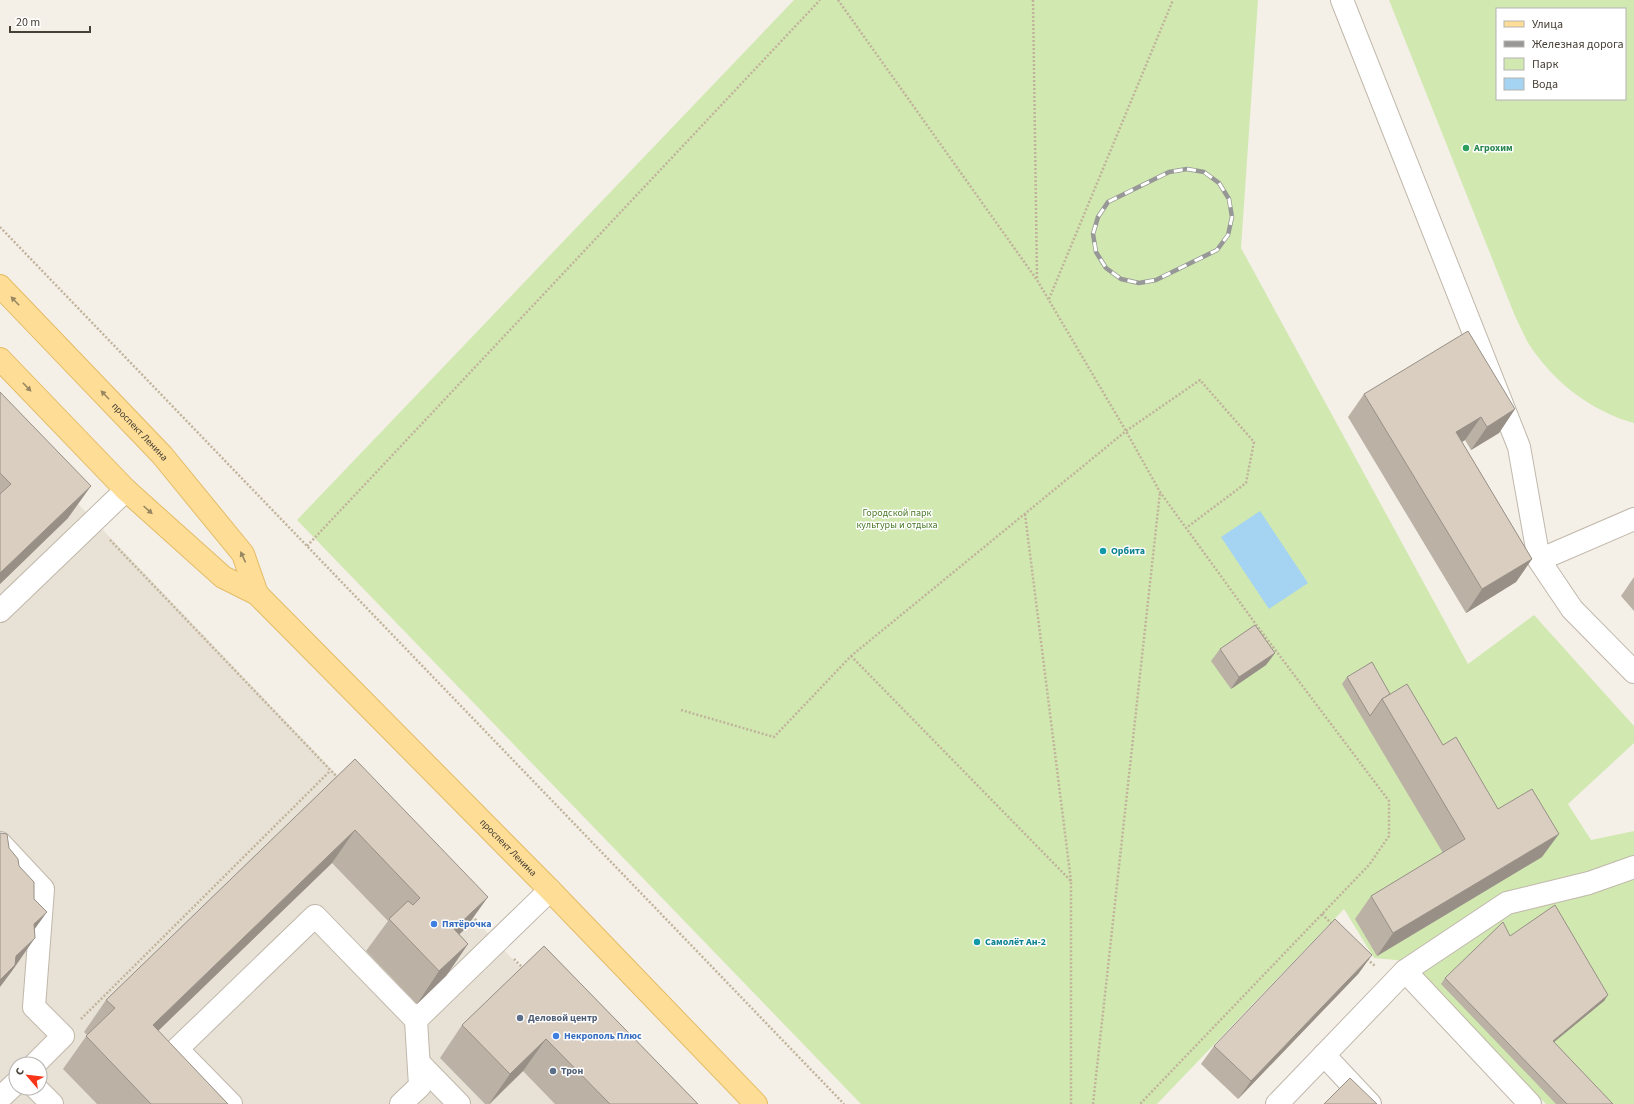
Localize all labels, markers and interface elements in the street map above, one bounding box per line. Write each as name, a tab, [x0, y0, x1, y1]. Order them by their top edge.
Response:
scale bar	[10, 8, 90, 34]
legend	[1496, 8, 1626, 100]
text: 20 m	[16, 14, 40, 31]
text: Улица	[1532, 16, 1563, 33]
text: Железная дорога	[1532, 36, 1624, 53]
text: Парк	[1532, 56, 1558, 73]
text: Вода	[1532, 76, 1558, 93]
place label: Агрохим	[1473, 141, 1513, 155]
marker: Агрохим	[1461, 143, 1471, 153]
one-way arrow	[10, 296, 19, 306]
one-way arrow	[22, 382, 32, 392]
one-way arrow	[100, 390, 109, 400]
street label: проспект Ленина	[108, 399, 171, 464]
one-way arrow	[143, 505, 153, 514]
park label: Городской парк культуры и отдыха	[856, 506, 938, 532]
place label: Орбита	[1111, 544, 1145, 558]
marker: Орбита	[1098, 546, 1108, 556]
one-way arrow	[240, 551, 246, 563]
street label: проспект Ленина	[476, 816, 540, 880]
place label: Пятёрочка	[442, 917, 491, 931]
marker: Пятёрочка	[429, 919, 439, 929]
place label: Самолёт Ан-2	[985, 935, 1046, 949]
marker: Самолёт Ан-2	[972, 937, 982, 947]
place label: Деловой центр	[528, 1011, 598, 1025]
marker: Деловой центр	[515, 1013, 525, 1023]
place label: Некрополь Плюс	[564, 1029, 642, 1043]
marker: Некрополь Плюс	[551, 1031, 561, 1041]
north arrow	[8, 1056, 48, 1096]
place label: Трон	[561, 1064, 583, 1078]
text: С	[11, 1065, 28, 1078]
marker: Трон	[548, 1066, 558, 1076]

